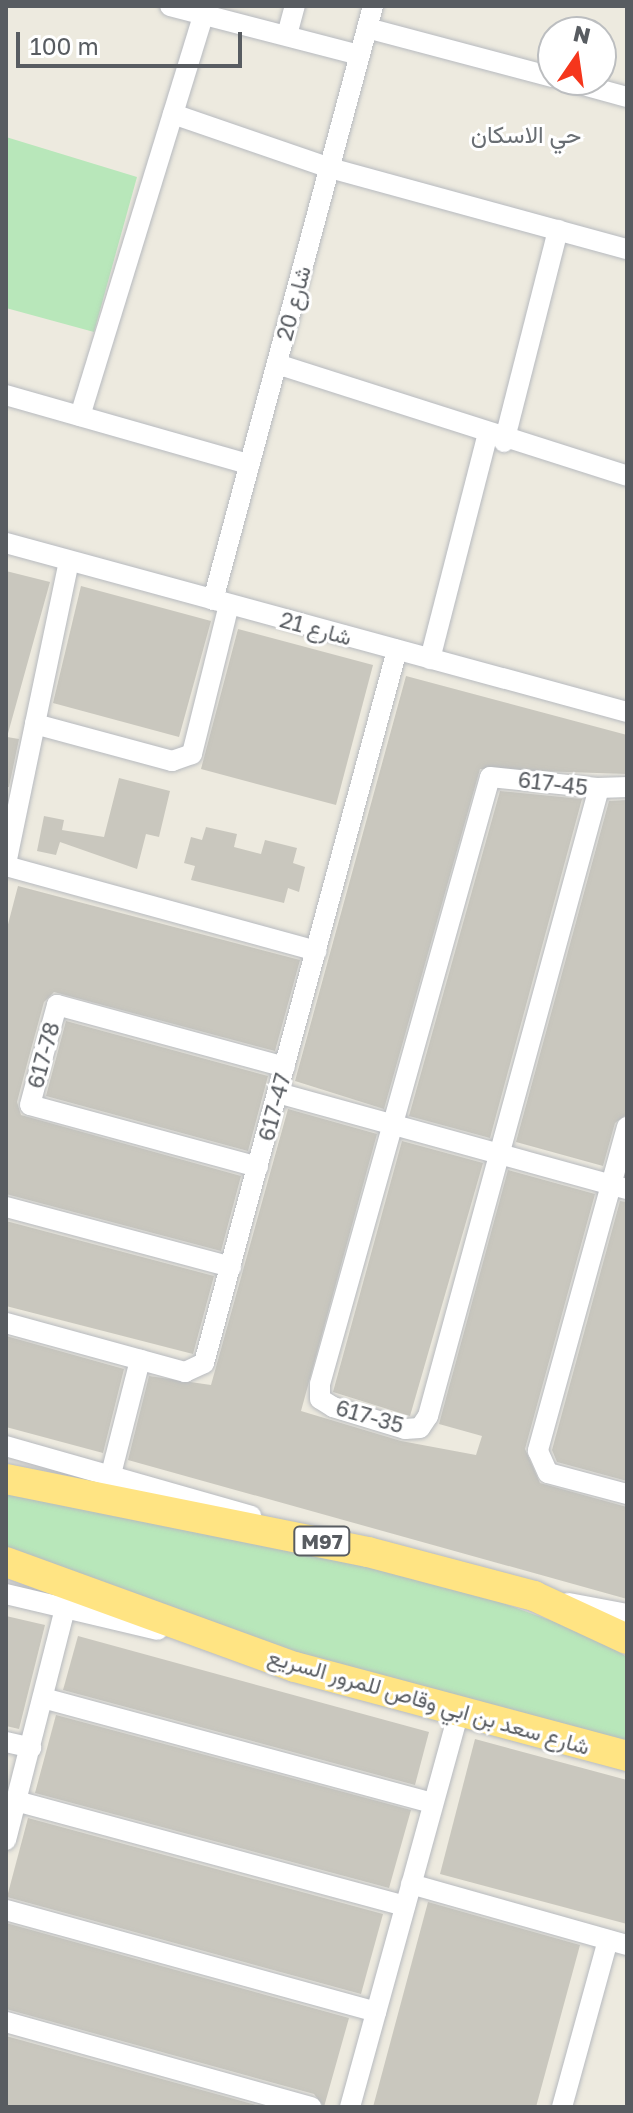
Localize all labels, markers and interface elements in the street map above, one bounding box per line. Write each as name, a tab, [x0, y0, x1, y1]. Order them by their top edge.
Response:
scale bar	[20, 16, 246, 66]
north arrow	[537, 16, 617, 96]
text: N	[571, 19, 593, 49]
text: 100 m	[30, 31, 99, 60]
district label: حي الاسكان	[471, 120, 581, 148]
street label: شارع 20	[270, 263, 316, 343]
street label: شارع 21	[277, 606, 355, 650]
street label: 617-45	[517, 766, 589, 800]
street label: 617-78	[21, 1019, 65, 1091]
street label: 617-47	[252, 1070, 296, 1144]
street label: 617-35	[333, 1394, 407, 1438]
road number: M97	[292, 1525, 352, 1557]
street label: شارع سعد بن ابي وقاص للمرور السريع	[265, 1642, 593, 1760]

